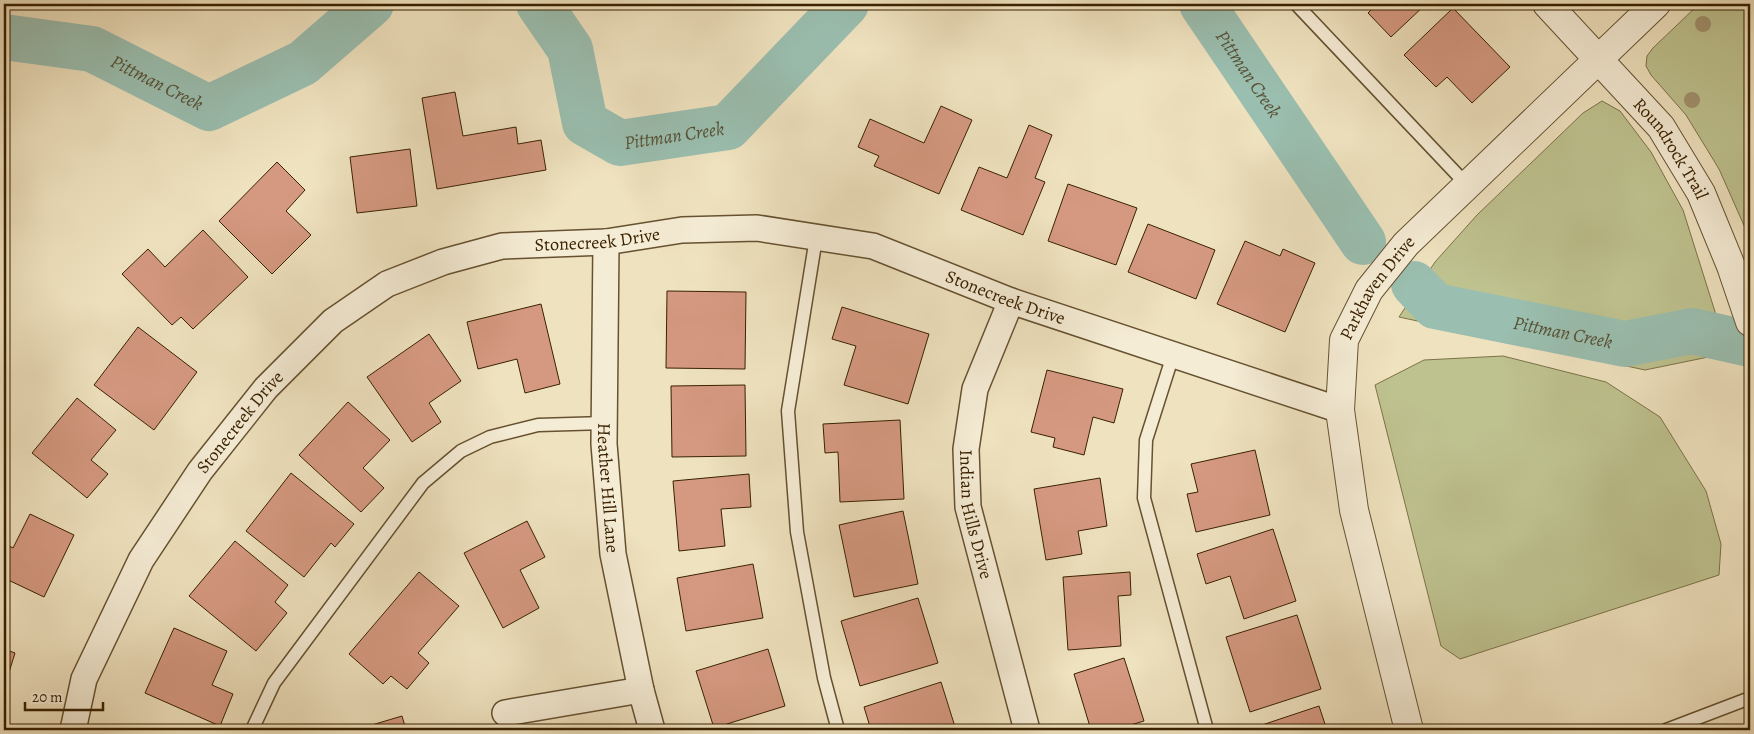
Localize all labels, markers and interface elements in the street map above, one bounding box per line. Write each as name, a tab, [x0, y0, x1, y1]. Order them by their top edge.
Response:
water label: Pittman Creek	[1209, 25, 1287, 123]
water label: Pittman Creek	[106, 49, 208, 117]
street label: Roundrock Trail	[1628, 92, 1714, 203]
water label: Pittman Creek	[622, 116, 726, 156]
street label: Stonecreek Drive	[534, 222, 662, 257]
street label: Parkhaven Drive	[1334, 230, 1420, 344]
street label: Stonecreek Drive	[942, 264, 1068, 330]
water label: Pittman Creek	[1511, 310, 1615, 355]
street label: Stonecreek Drive	[191, 365, 289, 478]
street label: Heather Hill Lane	[592, 423, 625, 554]
street label: Indian Hills Drive	[954, 449, 999, 582]
scale bar	[25, 679, 102, 711]
text: 20 m	[32, 687, 63, 707]

